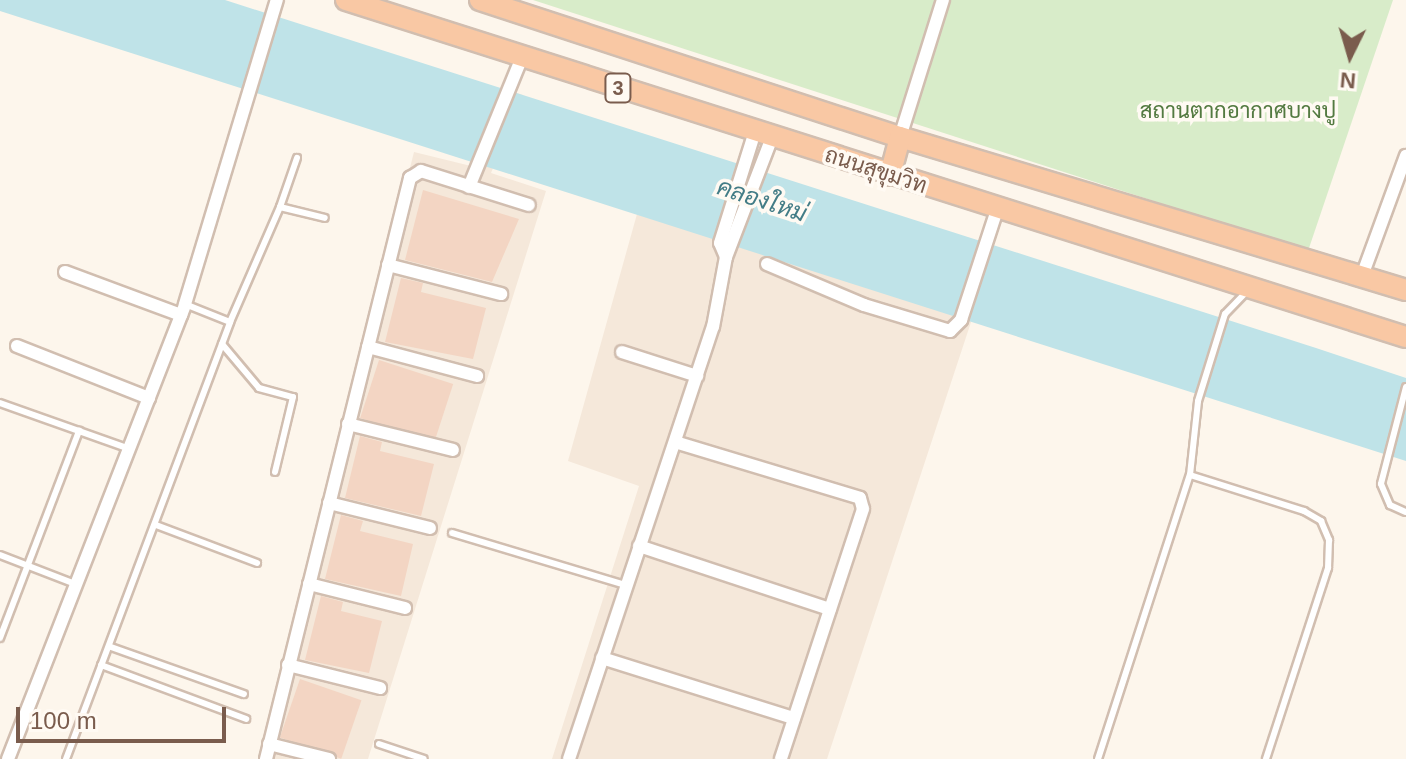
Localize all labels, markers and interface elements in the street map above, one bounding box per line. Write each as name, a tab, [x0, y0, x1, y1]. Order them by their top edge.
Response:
north arrow	[1310, 16, 1390, 96]
text: N	[1339, 67, 1357, 94]
road number: 3	[604, 72, 632, 104]
park label: สถานตากอากาศบางปู	[1140, 98, 1336, 124]
street label: ถนนสุขุมวิท	[822, 141, 930, 199]
water label: คลองใหม่	[713, 172, 811, 228]
scale bar	[20, 691, 230, 741]
text: 100 m	[30, 707, 97, 734]

